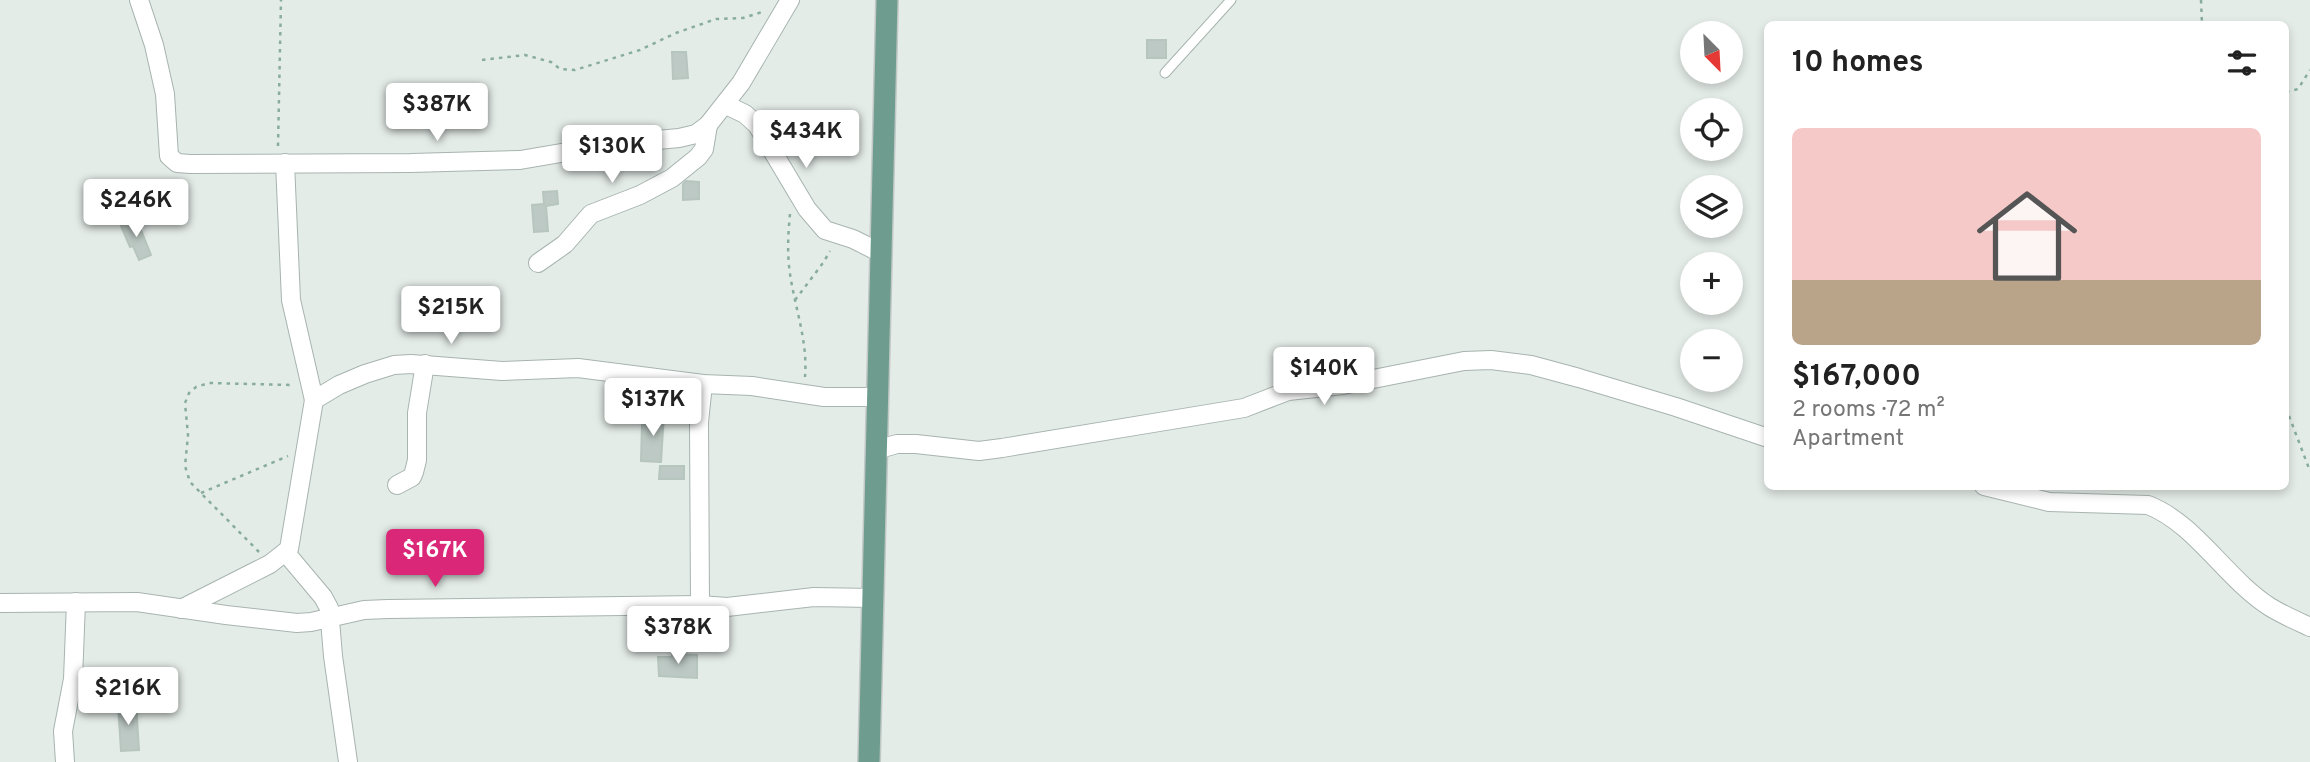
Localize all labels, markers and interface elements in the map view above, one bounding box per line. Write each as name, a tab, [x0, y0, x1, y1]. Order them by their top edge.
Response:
north arrow	[1680, 21, 1743, 84]
map controls	[1680, 21, 1743, 392]
icon: filters	[2223, 44, 2261, 82]
text: 10 homes	[1792, 45, 1923, 82]
pin: $387K	[388, 83, 486, 143]
text: $387K	[402, 91, 472, 120]
button: locate	[1680, 98, 1743, 161]
pin: $434K	[757, 110, 855, 170]
text: $434K	[769, 118, 843, 147]
pin: $130K	[563, 125, 661, 185]
text: $130K	[578, 133, 646, 162]
icon: home	[1964, 173, 2090, 299]
button: layers	[1680, 175, 1743, 238]
pin: $246K	[87, 180, 185, 239]
text: $246K	[99, 187, 173, 216]
button: +	[1680, 252, 1743, 315]
pin: $215K	[402, 286, 500, 346]
text: $215K	[417, 294, 485, 323]
button: −	[1680, 329, 1743, 392]
pin: $140K	[1275, 348, 1373, 407]
text: $140K	[1289, 355, 1359, 384]
text: $167,000	[1792, 359, 1921, 396]
pin: $137K	[604, 378, 702, 438]
text: $137K	[620, 386, 686, 415]
text: 2 rooms · 72 m²	[1792, 396, 1945, 425]
text: Apartment	[1792, 425, 1904, 454]
pin: $167K	[386, 530, 484, 589]
text: $167K	[402, 537, 468, 566]
pin: $378K	[629, 606, 727, 666]
text: $378K	[643, 614, 713, 643]
pin: $216K	[79, 668, 177, 727]
text: $216K	[94, 675, 162, 704]

